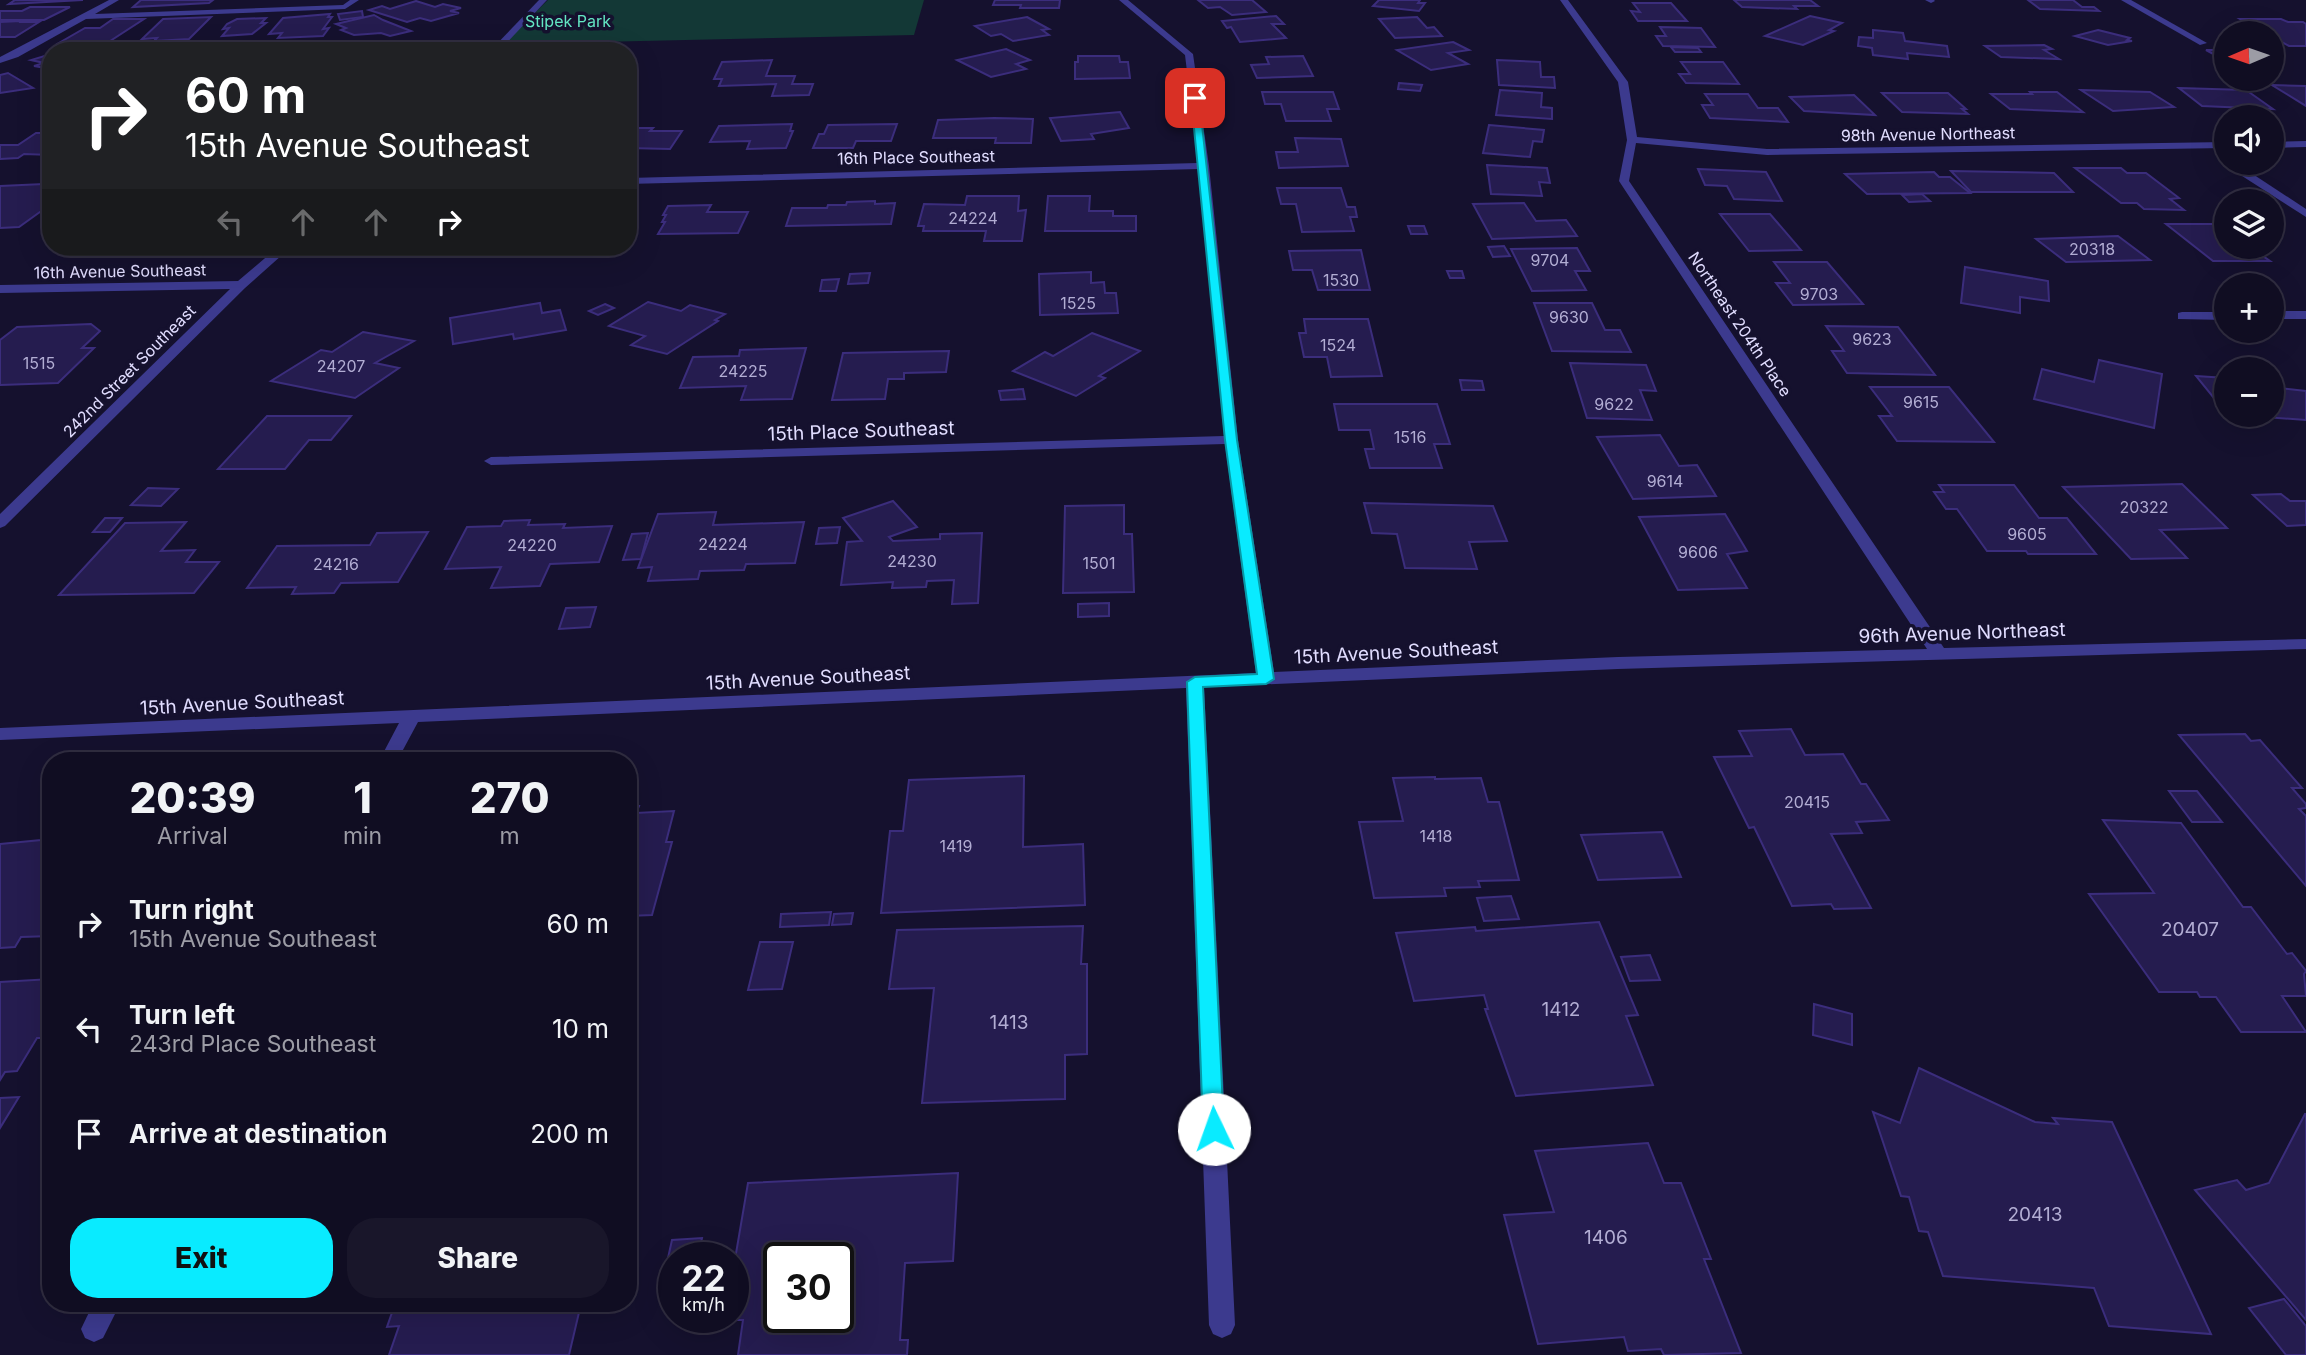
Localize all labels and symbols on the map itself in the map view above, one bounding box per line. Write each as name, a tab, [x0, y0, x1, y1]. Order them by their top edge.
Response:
park label: Stipek Park	[525, 11, 611, 31]
north arrow	[2214, 21, 2284, 91]
pin	[1165, 68, 1225, 128]
street label: 98th Avenue Northeast	[1841, 122, 2015, 146]
street label: 16th Place Southeast	[837, 146, 995, 168]
house number: 24224	[948, 208, 998, 228]
house number: 20318	[2069, 239, 2115, 259]
street label: Northeast 204th Place	[1684, 248, 1796, 400]
house number: 9704	[1531, 250, 1569, 270]
street label: 16th Avenue Southeast	[34, 259, 206, 283]
house number: 1530	[1323, 270, 1359, 290]
house number: 9703	[1800, 284, 1838, 304]
house number: 1525	[1060, 293, 1096, 313]
street label: 242nd Street Southeast	[59, 301, 199, 441]
house number: 9630	[1549, 307, 1589, 327]
house number: 9623	[1852, 329, 1892, 349]
house number: 1524	[1320, 335, 1356, 355]
house number: 1515	[23, 353, 55, 373]
house number: 24207	[317, 356, 365, 376]
house number: 24225	[718, 361, 768, 381]
house number: 9615	[1903, 392, 1939, 412]
house number: 9622	[1594, 394, 1634, 414]
street label: 15th Place Southeast	[767, 416, 955, 446]
house number: 1516	[1394, 427, 1426, 447]
house number: 9614	[1647, 471, 1683, 491]
house number: 20322	[2119, 497, 2169, 517]
house number: 9605	[2007, 524, 2047, 544]
house number: 24224	[698, 534, 748, 554]
house number: 24220	[507, 535, 557, 555]
house number: 9606	[1678, 542, 1718, 562]
house number: 24230	[887, 551, 937, 571]
house number: 1501	[1083, 553, 1115, 573]
house number: 24216	[313, 554, 359, 574]
street label: 96th Avenue Northeast	[1858, 618, 2066, 648]
street label: 15th Avenue Southeast	[1293, 635, 1499, 669]
street label: 15th Avenue Southeast	[705, 661, 911, 695]
street label: 15th Avenue Southeast	[139, 686, 345, 720]
house number: 20415	[1784, 792, 1830, 812]
house number: 1418	[1420, 826, 1452, 846]
house number: 1419	[940, 836, 972, 856]
house number: 20407	[2161, 918, 2219, 941]
house number: 1412	[1542, 998, 1580, 1021]
house number: 1413	[989, 1011, 1029, 1034]
position arrow	[1177, 1092, 1251, 1166]
house number: 20413	[2008, 1203, 2062, 1226]
house number: 1406	[1584, 1226, 1628, 1249]
speed limit sign: 30	[763, 1242, 854, 1333]

